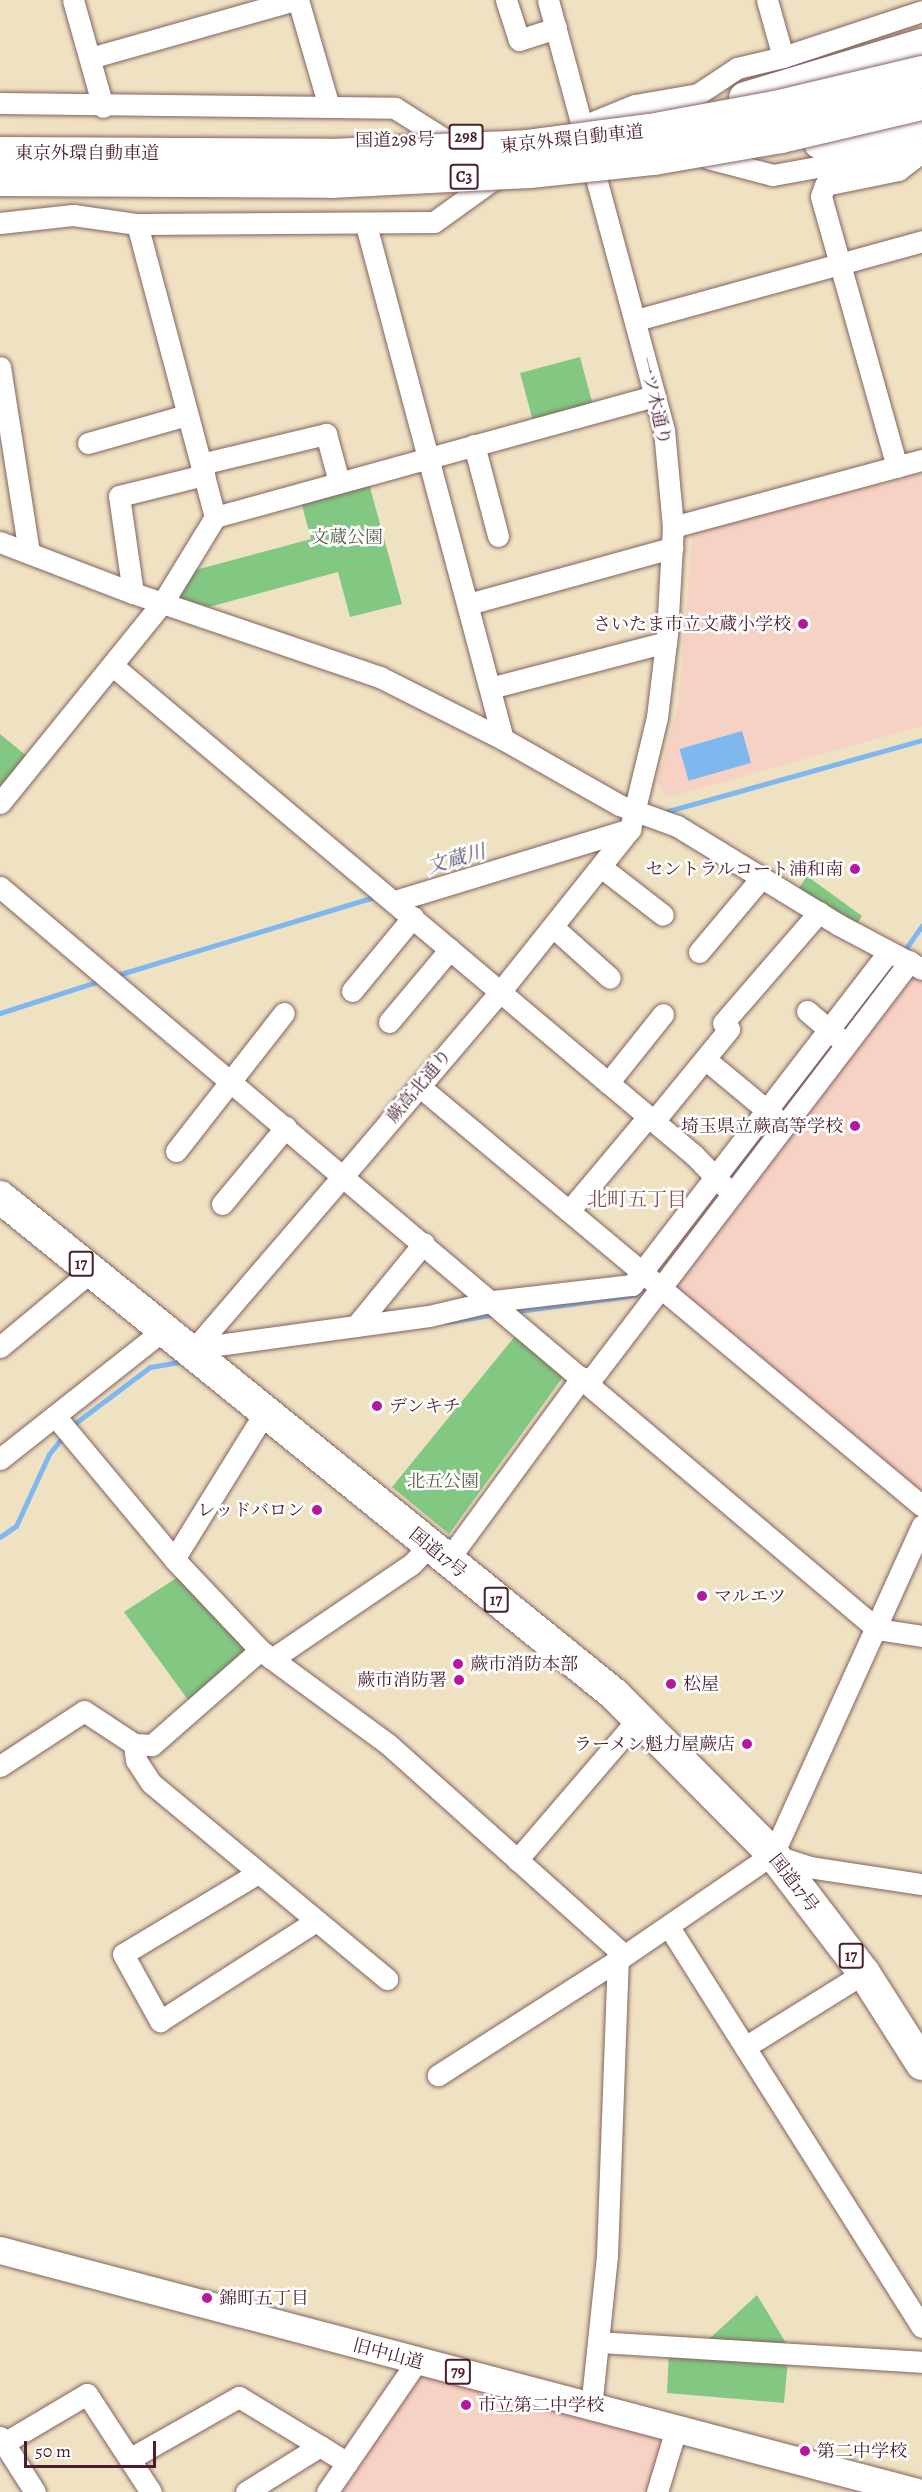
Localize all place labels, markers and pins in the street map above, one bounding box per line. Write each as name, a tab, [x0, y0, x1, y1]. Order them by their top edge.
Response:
place label: さいたま市立文蔵小学校	[593, 613, 791, 635]
marker: さいたま市立文蔵小学校	[796, 617, 810, 631]
place label: セントラルコート浦和南	[645, 858, 843, 880]
marker: セントラルコート浦和南	[848, 862, 862, 876]
place label: 埼玉県立蕨高等学校	[681, 1115, 843, 1137]
marker: 埼玉県立蕨高等学校	[848, 1119, 862, 1133]
place label: デンキチ	[389, 1395, 461, 1417]
marker: デンキチ	[370, 1399, 384, 1413]
place label: レッドバロン	[197, 1499, 305, 1521]
marker: レッドバロン	[310, 1503, 324, 1517]
place label: マルエツ	[714, 1585, 786, 1607]
marker: マルエツ	[695, 1589, 709, 1603]
place label: 蕨市消防本部	[470, 1653, 578, 1675]
marker: 蕨市消防本部	[451, 1657, 465, 1671]
place label: 蕨市消防署	[357, 1669, 447, 1691]
marker: 蕨市消防署	[452, 1673, 466, 1687]
place label: 松屋	[683, 1673, 719, 1695]
marker: 松屋	[664, 1677, 678, 1691]
place label: ラーメン魁力屋蕨店	[573, 1733, 735, 1755]
marker: ラーメン魁力屋蕨店	[740, 1737, 754, 1751]
place label: 錦町五丁目	[219, 2287, 309, 2309]
marker: 錦町五丁目	[200, 2291, 214, 2305]
place label: 市立第二中学校	[478, 2394, 604, 2416]
marker: 市立第二中学校	[459, 2398, 473, 2412]
place label: 第二中学校	[817, 2440, 907, 2462]
marker: 第二中学校	[798, 2444, 812, 2458]

